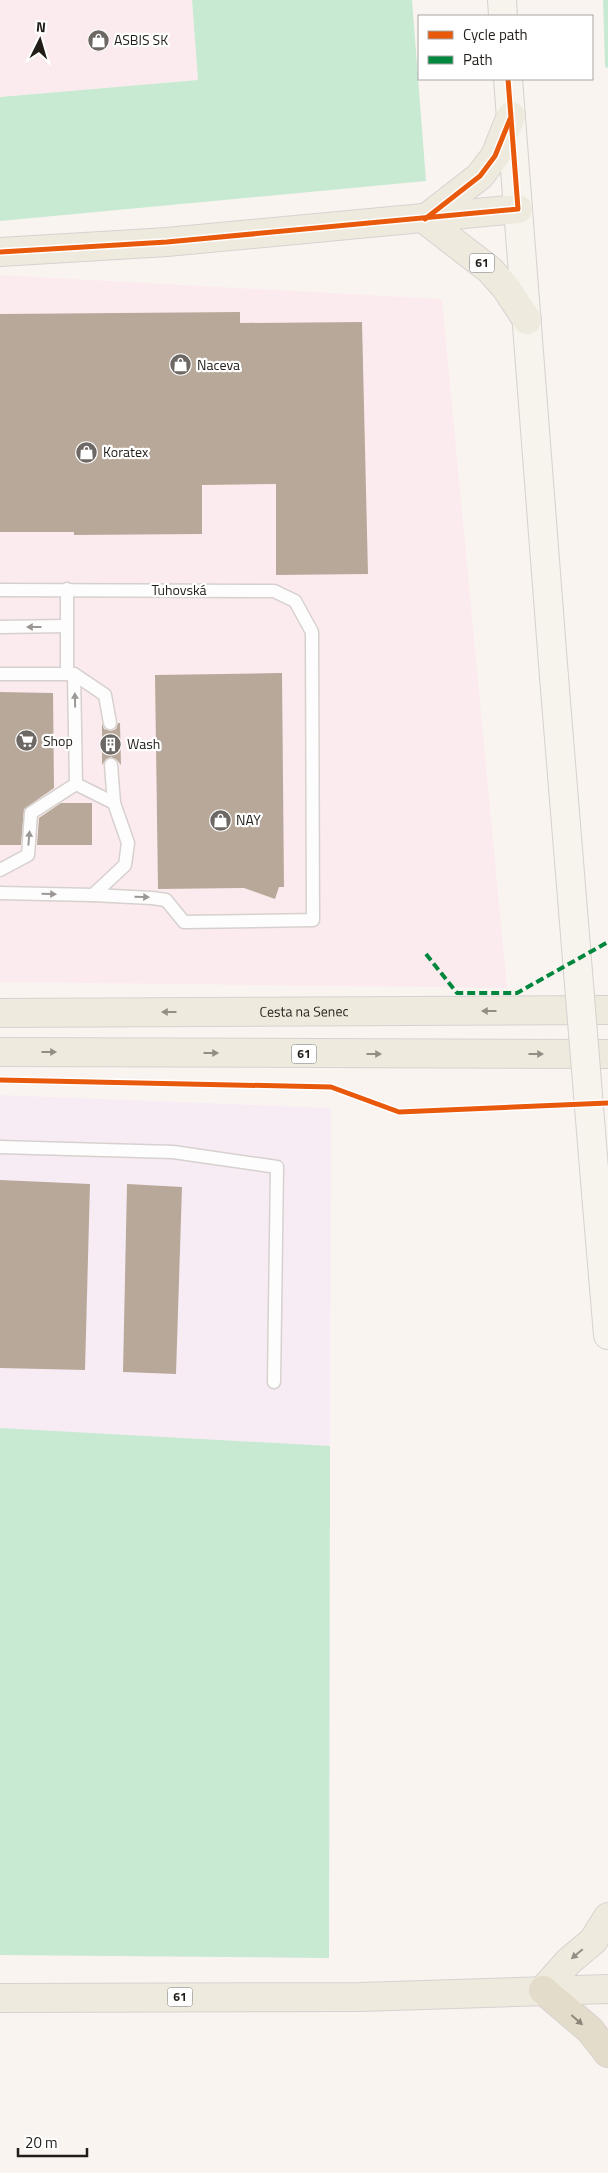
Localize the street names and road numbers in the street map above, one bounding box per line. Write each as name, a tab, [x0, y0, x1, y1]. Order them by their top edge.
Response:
road number: 61	[470, 254, 494, 272]
street label: Tuhovská	[151, 579, 207, 600]
street label: Cesta na Senec	[259, 1000, 349, 1022]
road number: 61	[292, 1044, 316, 1064]
road number: 61	[168, 1988, 192, 2006]

